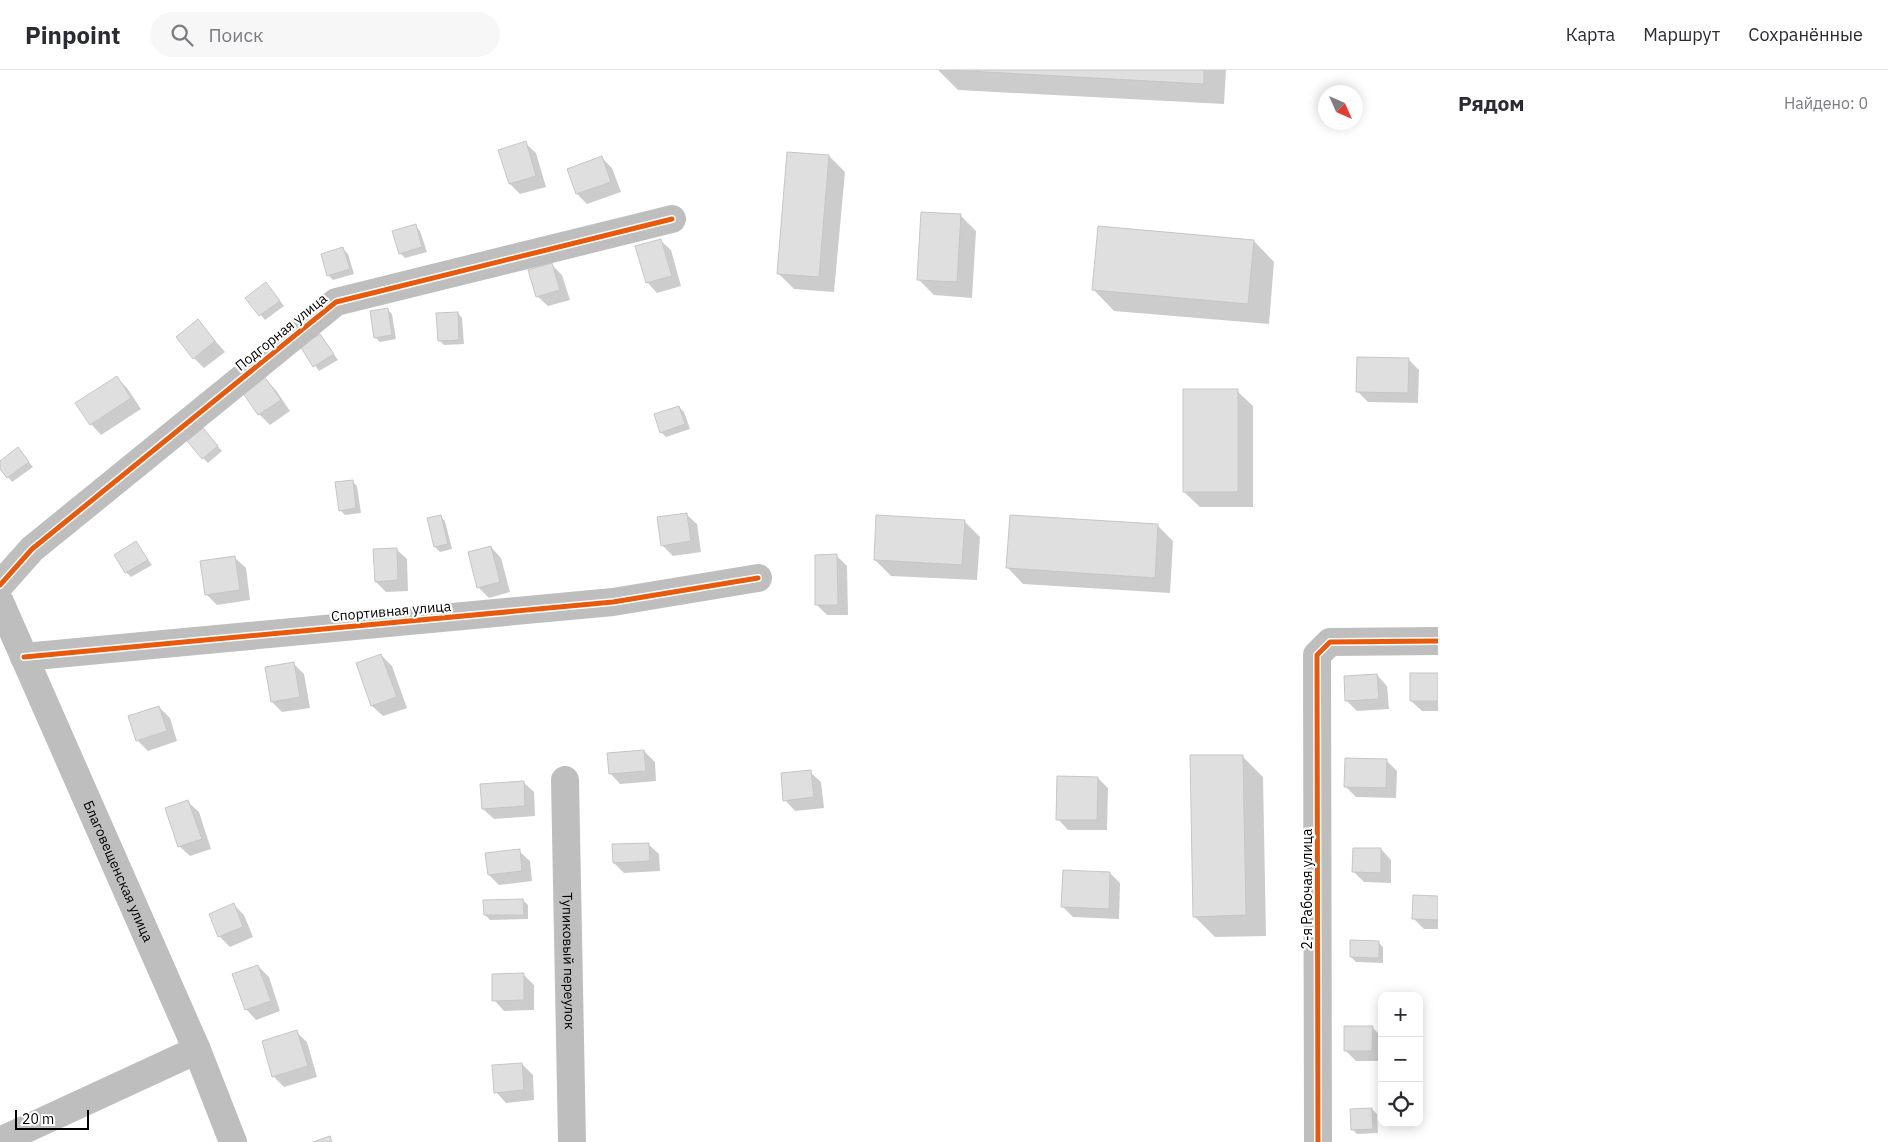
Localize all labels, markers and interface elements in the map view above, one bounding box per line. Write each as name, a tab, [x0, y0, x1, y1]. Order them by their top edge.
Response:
search box	[150, 12, 500, 57]
text: Pinpoint	[25, 19, 120, 51]
icon: search	[168, 21, 196, 49]
text: Поиск	[208, 23, 263, 47]
text: Карта	[1566, 23, 1615, 46]
text: Маршрут	[1643, 23, 1720, 46]
text: Сохранённые	[1748, 23, 1863, 46]
north arrow	[1318, 85, 1363, 130]
text: Рядом	[1458, 89, 1525, 117]
text: Найдено: 0	[1784, 93, 1868, 113]
street label: Подгорная улица	[231, 289, 331, 375]
street label: Спортивная улица	[330, 597, 452, 625]
street label: Благовещенская улица	[79, 798, 158, 945]
street label: 2-я Рабочая улица	[1298, 828, 1316, 950]
street label: Тупиковый переулок	[558, 892, 579, 1030]
map controls	[1378, 992, 1423, 1127]
button: +	[1378, 992, 1423, 1037]
button: −	[1378, 1037, 1423, 1082]
button: locate	[1378, 1082, 1423, 1127]
scale bar	[15, 1107, 89, 1130]
text: 20 m	[22, 1110, 54, 1128]

